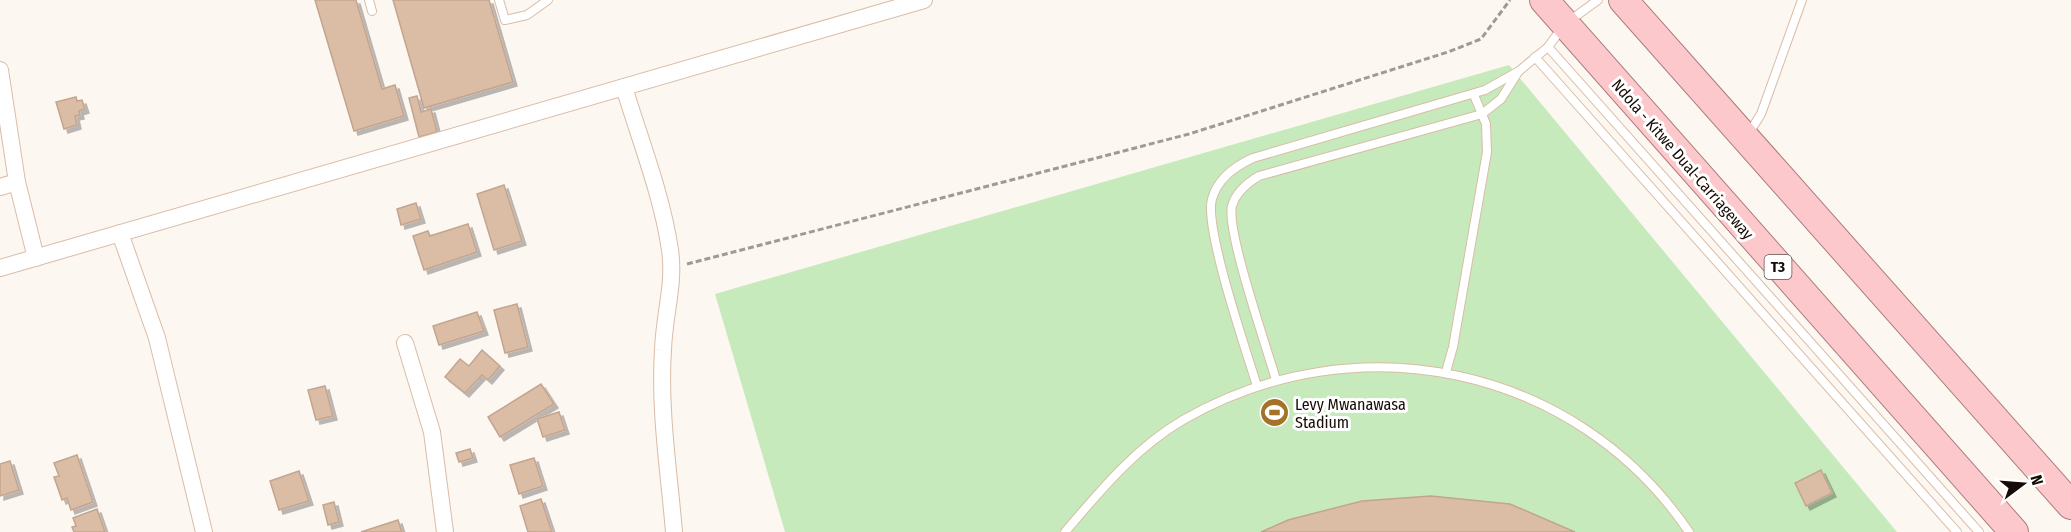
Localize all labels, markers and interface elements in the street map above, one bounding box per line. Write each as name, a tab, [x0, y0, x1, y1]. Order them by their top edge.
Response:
street label: Ndola - Kitwe Dual-Carriageway	[1608, 75, 1758, 244]
road number: T3	[1764, 255, 1792, 279]
place label: Levy Mwanawasa Stadium	[1295, 395, 1406, 432]
sports icon: Levy Mwanawasa Stadium	[1258, 397, 1290, 429]
north arrow	[1993, 454, 2053, 514]
text: N	[2026, 473, 2047, 487]

